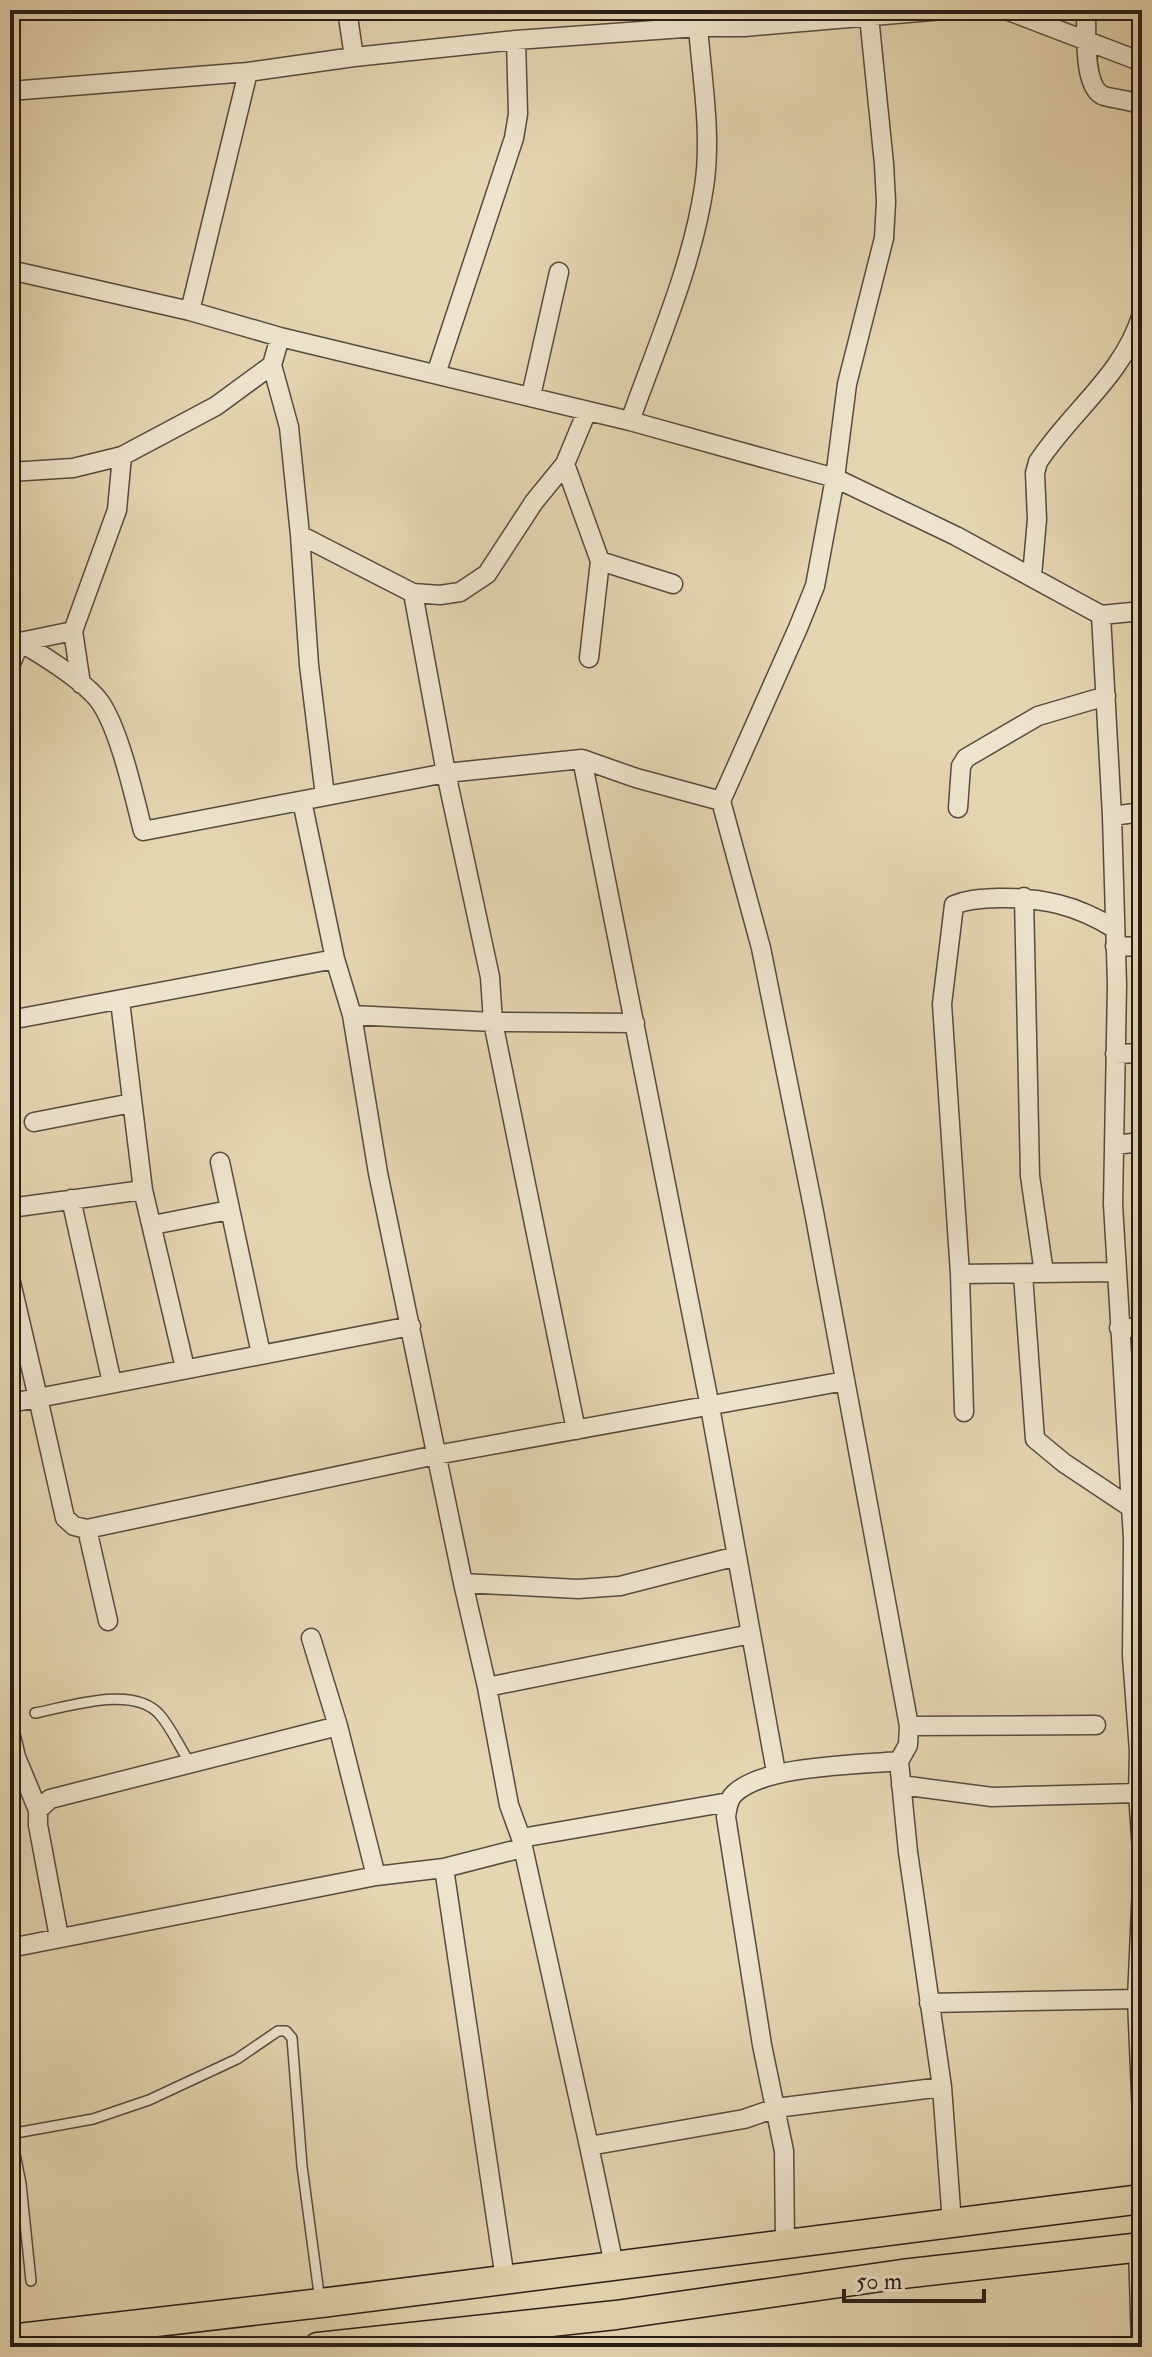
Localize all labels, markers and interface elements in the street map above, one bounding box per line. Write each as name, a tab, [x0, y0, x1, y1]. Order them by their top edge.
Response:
scale bar	[844, 2253, 984, 2303]
text: 50 m	[856, 2266, 903, 2297]

